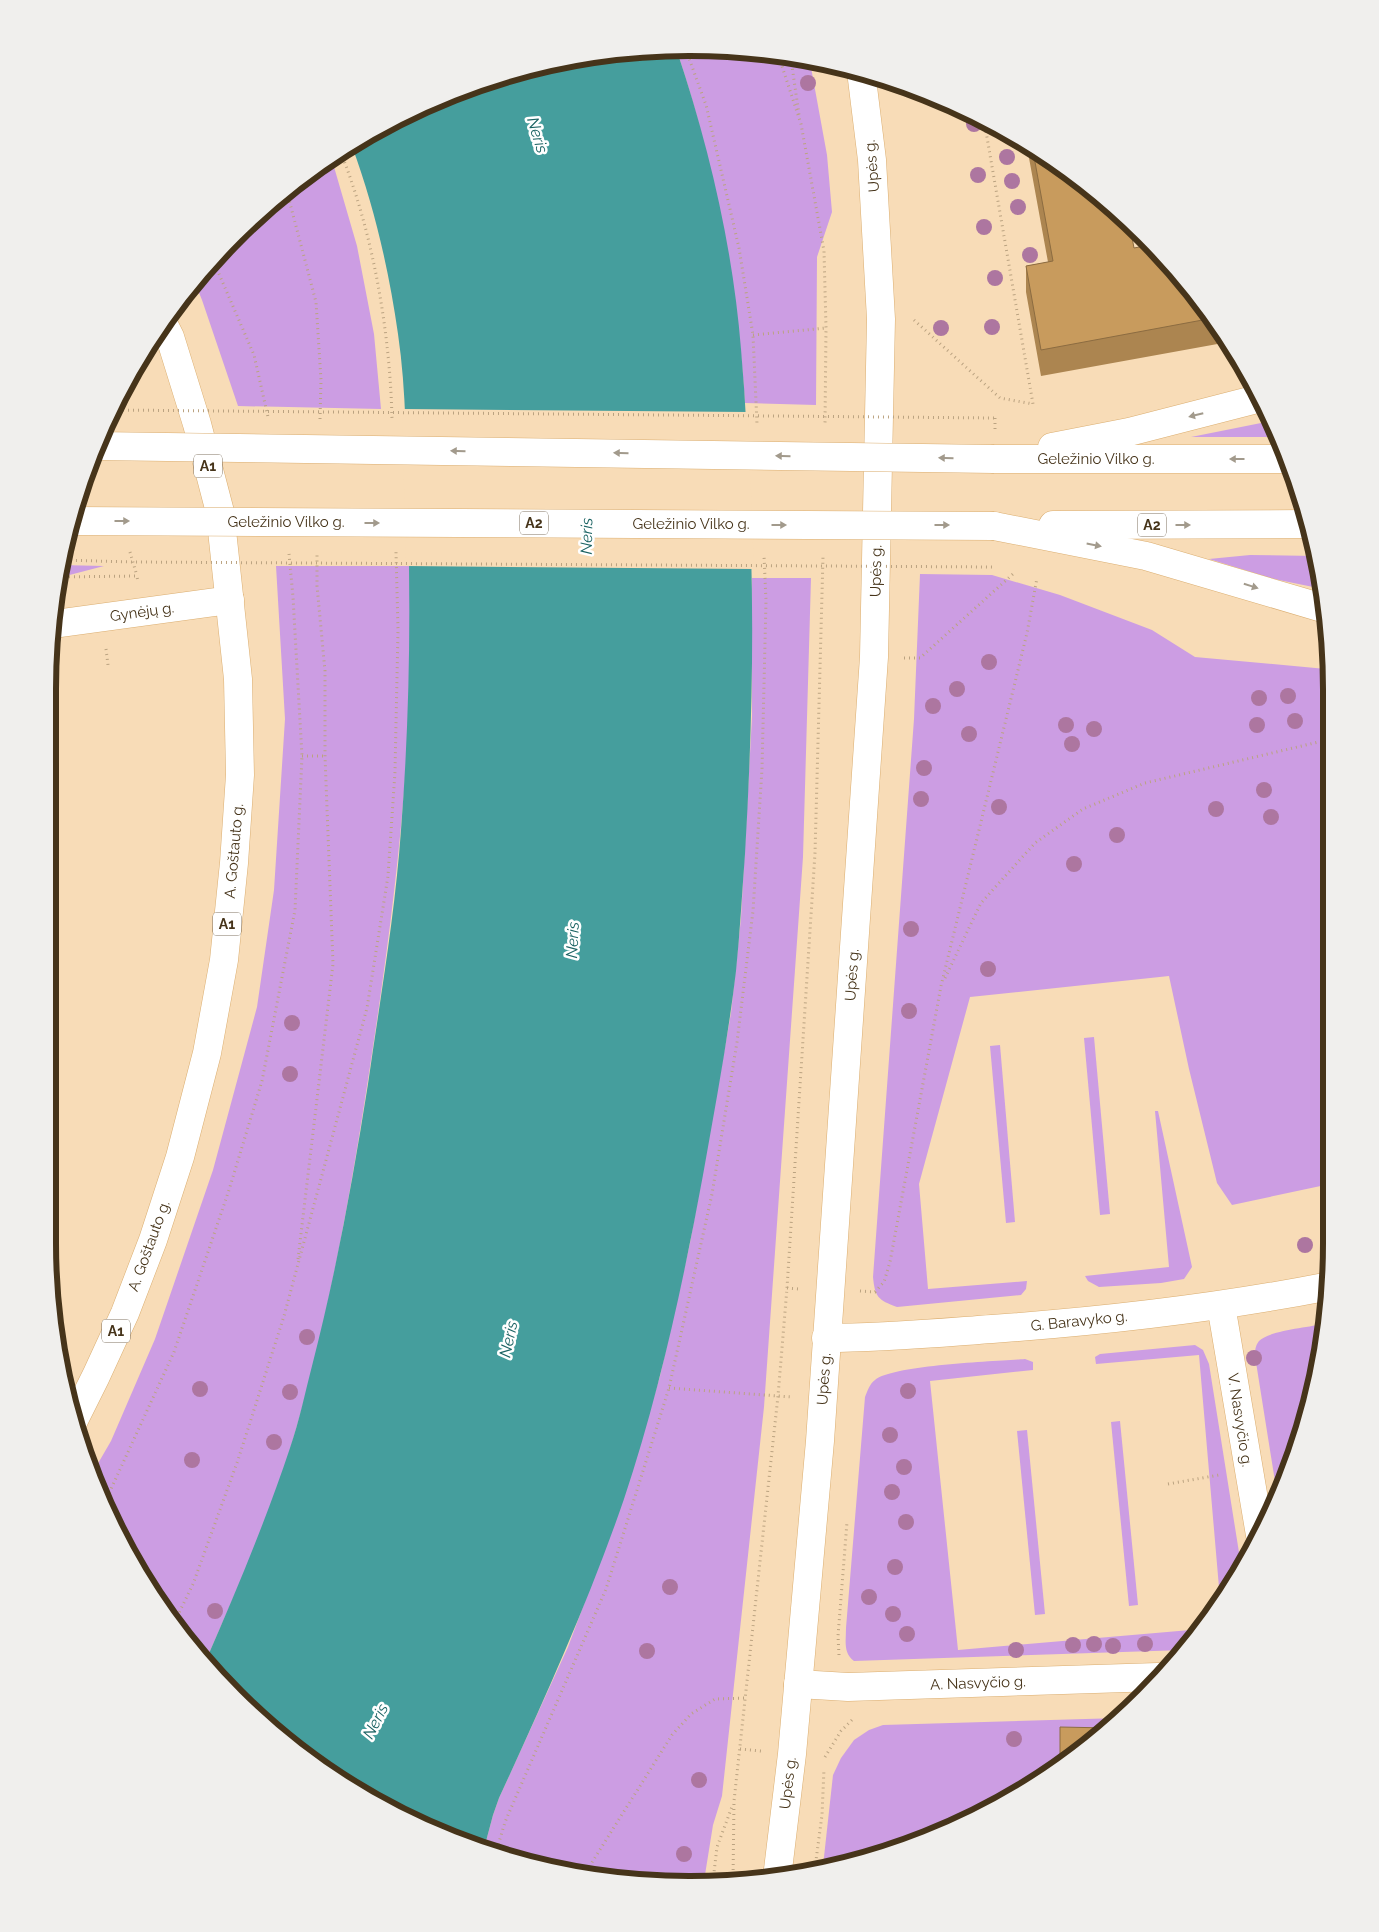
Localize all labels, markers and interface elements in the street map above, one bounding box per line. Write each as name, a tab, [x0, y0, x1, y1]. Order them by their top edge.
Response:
water label: Neris	[523, 115, 552, 156]
street label: Upės g.	[861, 139, 883, 193]
one-way arrow	[1189, 411, 1204, 419]
one-way arrow	[450, 447, 466, 455]
one-way arrow	[612, 449, 628, 457]
street label: Geležinio Vilko g.	[1037, 450, 1155, 468]
one-way arrow	[775, 452, 791, 460]
road number: A1	[194, 454, 222, 478]
one-way arrow	[937, 454, 953, 462]
one-way arrow	[1228, 455, 1244, 463]
road number: A2	[520, 512, 548, 534]
street label: Geležinio Vilko g.	[227, 513, 345, 531]
road number: A2	[1138, 514, 1166, 536]
street label: Geležinio Vilko g.	[632, 515, 750, 533]
one-way arrow	[114, 517, 130, 525]
water label: Neris	[577, 517, 596, 554]
one-way arrow	[364, 519, 380, 527]
one-way arrow	[771, 521, 787, 529]
one-way arrow	[934, 521, 950, 529]
one-way arrow	[1175, 521, 1191, 529]
one-way arrow	[1086, 541, 1101, 549]
street label: Upės g.	[867, 545, 885, 597]
one-way arrow	[1243, 583, 1258, 590]
street label: Gynėjų g.	[109, 599, 175, 625]
street label: A. Goštauto g.	[221, 803, 247, 899]
road number: A1	[213, 912, 241, 936]
water label: Neris	[562, 921, 583, 959]
street label: Upės g.	[841, 948, 863, 1002]
street label: A. Goštauto g.	[124, 1198, 174, 1294]
street label: G. Baravyko g.	[1030, 1307, 1128, 1335]
water label: Neris	[495, 1319, 522, 1359]
road number: A1	[102, 1320, 130, 1342]
street label: Upės g.	[813, 1352, 835, 1406]
street label: V. Nasvyčio g.	[1224, 1372, 1256, 1468]
street label: A. Nasvyčio g.	[930, 1672, 1026, 1694]
water label: Neris	[359, 1700, 392, 1742]
street label: Upės g.	[776, 1756, 800, 1810]

